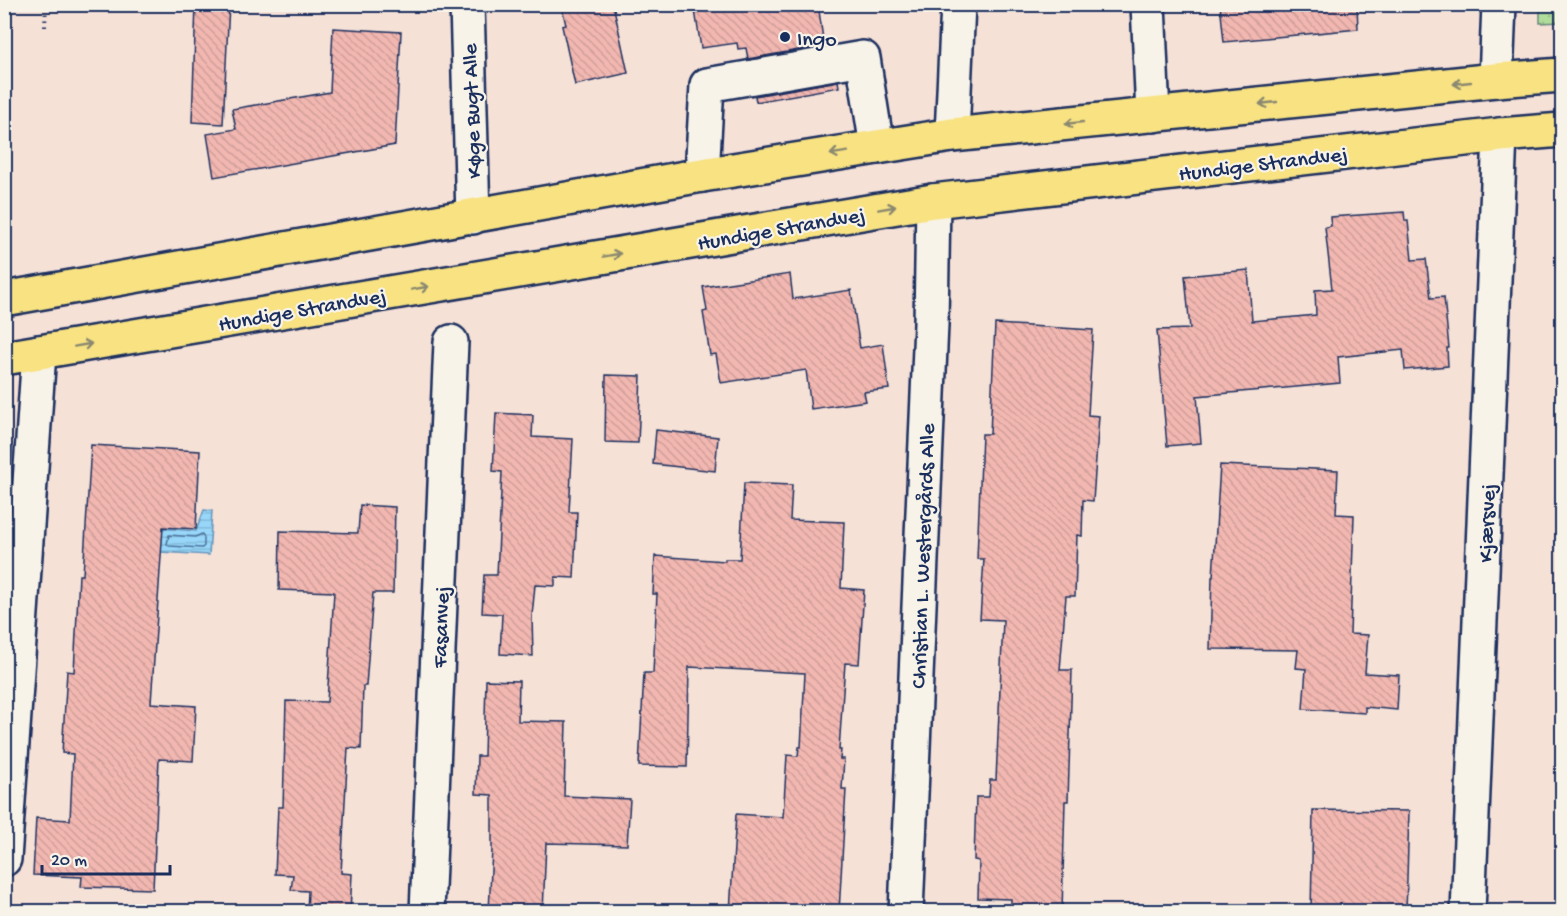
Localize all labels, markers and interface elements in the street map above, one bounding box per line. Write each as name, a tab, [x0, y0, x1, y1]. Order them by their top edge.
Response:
place label: Ingo	[797, 28, 837, 54]
marker: Ingo	[778, 30, 792, 44]
street label: Køge Bugt Alle	[459, 42, 489, 179]
one-way arrow	[1453, 78, 1473, 89]
one-way arrow	[1259, 98, 1279, 109]
one-way arrow	[1065, 117, 1085, 128]
street label: Hundige Strandvej	[1178, 143, 1349, 189]
one-way arrow	[830, 148, 850, 159]
street label: Hundige Strandvej	[696, 203, 868, 259]
one-way arrow	[877, 203, 897, 214]
one-way arrow	[602, 249, 622, 260]
one-way arrow	[410, 282, 429, 293]
street label: Hundige Strandvej	[217, 284, 389, 340]
one-way arrow	[72, 339, 92, 350]
street label: Christian L. Westergårds Alle	[907, 423, 943, 689]
street label: Kjærsvej	[1475, 483, 1503, 563]
street label: Fasanvej	[429, 586, 457, 669]
scale bar	[42, 838, 170, 876]
text: 20 m	[51, 851, 87, 872]

